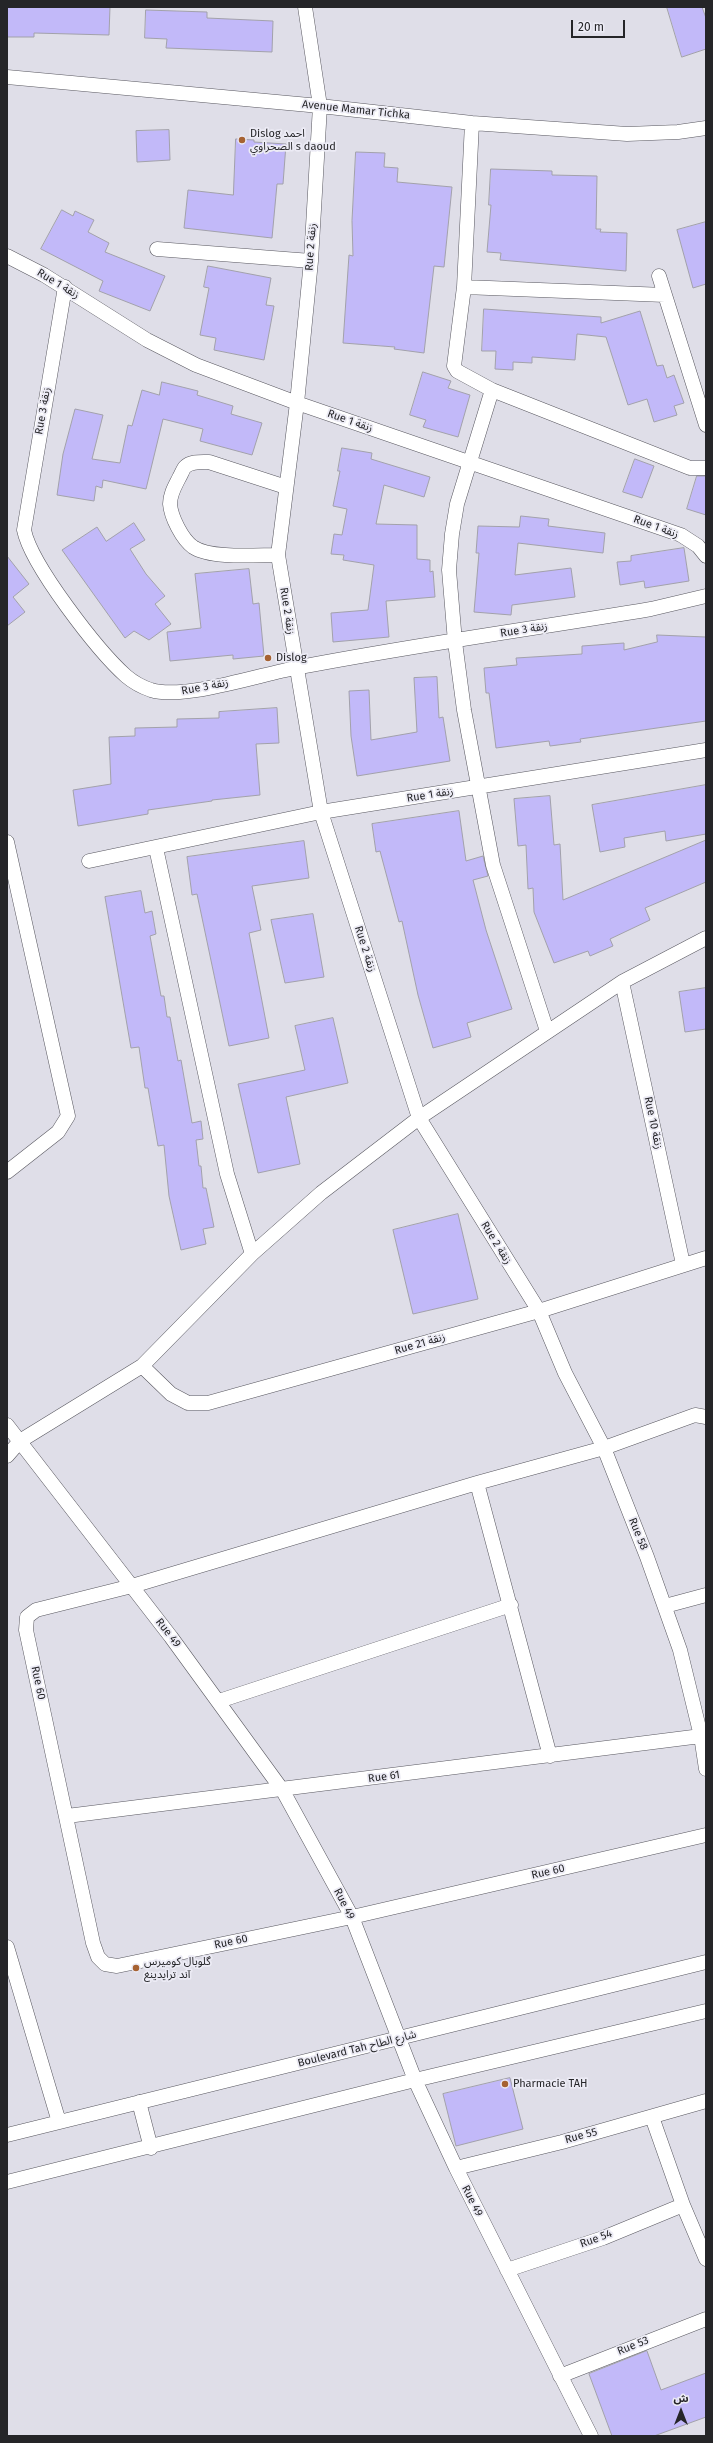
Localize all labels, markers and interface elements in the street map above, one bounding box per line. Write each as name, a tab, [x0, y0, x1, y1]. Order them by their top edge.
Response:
scale bar	[573, 12, 627, 38]
text: 20 m	[578, 20, 604, 34]
street label: Avenue Mamar Tichka	[301, 98, 411, 122]
place label: Dislog احمد الصحراوي s daoud	[250, 127, 336, 153]
marker: Dislog احمد الصحراوي s daoud	[237, 135, 247, 145]
street label: Rue 2 زنقة	[303, 223, 319, 271]
street label: Rue 1 زنقة	[34, 266, 82, 302]
street label: Rue 3 زنقة	[32, 386, 54, 436]
street label: Rue 1 زنقة	[326, 407, 374, 435]
street label: Rue 1 زنقة	[632, 513, 680, 541]
street label: Rue 2 زنقة	[277, 586, 297, 636]
street label: Rue 3 زنقة	[499, 620, 549, 640]
place label: Dislog	[276, 651, 307, 665]
marker: Dislog	[263, 653, 273, 663]
street label: Rue 3 زنقة	[180, 676, 230, 698]
street label: Rue 1 زنقة	[406, 785, 454, 805]
street label: Rue 2 زنقة	[351, 924, 379, 974]
street label: Rue 10 زنقة	[641, 1096, 665, 1150]
street label: Rue 2 زنقة	[478, 1219, 514, 1267]
street label: Rue 21 زنقة	[393, 1330, 447, 1358]
street label: Rue 58	[626, 1516, 650, 1552]
street label: Rue 49	[153, 1616, 183, 1650]
street label: Rue 60	[28, 1665, 48, 1701]
street label: Rue 61	[367, 1768, 401, 1786]
street label: Rue 60	[530, 1862, 566, 1882]
street label: Rue 49	[331, 1886, 357, 1922]
street label: Rue 60	[213, 1932, 249, 1952]
place label: گلوبال كوميرس آند ترايدينغ	[144, 1955, 211, 1981]
marker: گلوبال كوميرس آند ترايدينغ	[131, 1963, 141, 1973]
street label: Boulevard Tah شارع الطاح	[296, 2028, 418, 2070]
place label: Pharmacie TAH	[513, 2077, 587, 2091]
marker: Pharmacie TAH	[500, 2079, 510, 2089]
street label: Rue 55	[563, 2125, 599, 2147]
street label: Rue 49	[459, 2183, 485, 2219]
street label: Rue 54	[578, 2227, 614, 2251]
street label: Rue 53	[615, 2334, 651, 2358]
north arrow	[661, 2391, 701, 2431]
text: ش	[673, 2392, 689, 2405]

